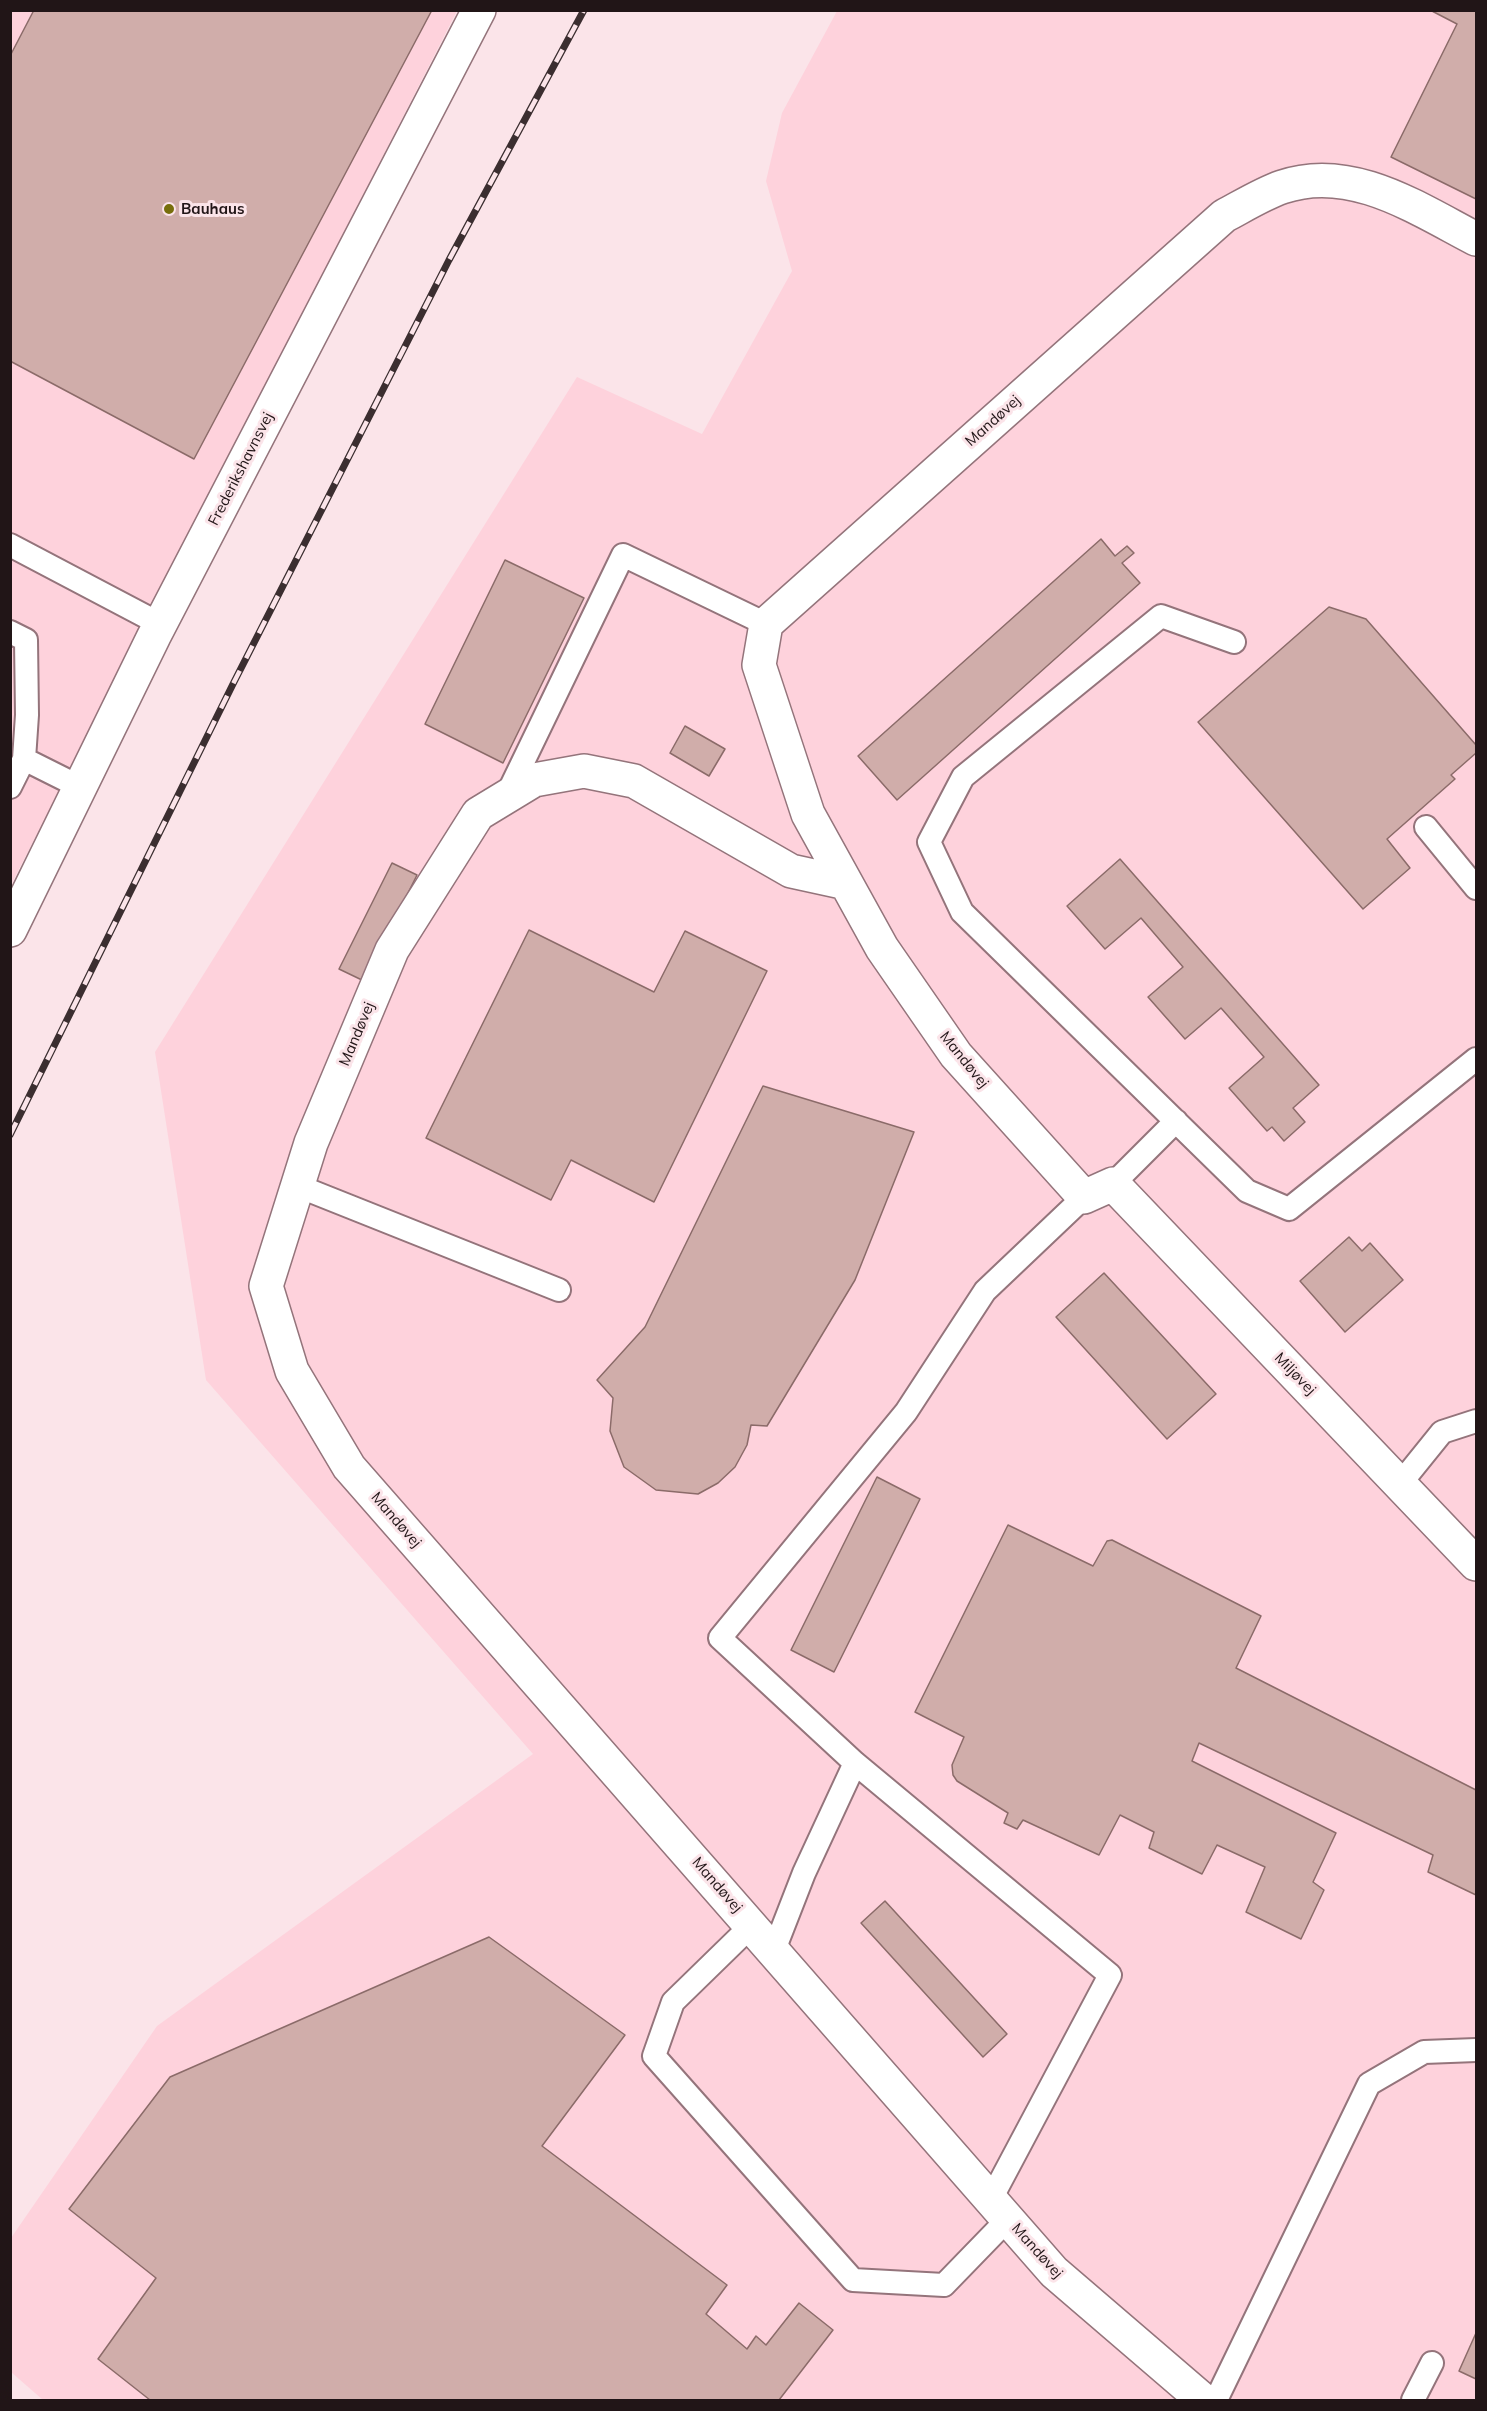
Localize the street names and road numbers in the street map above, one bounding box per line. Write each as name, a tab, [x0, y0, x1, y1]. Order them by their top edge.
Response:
street label: Mandøvej	[962, 392, 1024, 450]
street label: Frederikshavnsvej	[205, 410, 277, 528]
street label: Mandøvej	[335, 999, 379, 1069]
street label: Mandøvej	[936, 1028, 992, 1092]
street label: Miljøvej	[1271, 1349, 1319, 1399]
street label: Mandøvej	[367, 1489, 425, 1551]
street label: Mandøvej	[688, 1854, 746, 1916]
street label: Mandøvej	[1008, 2220, 1066, 2282]

